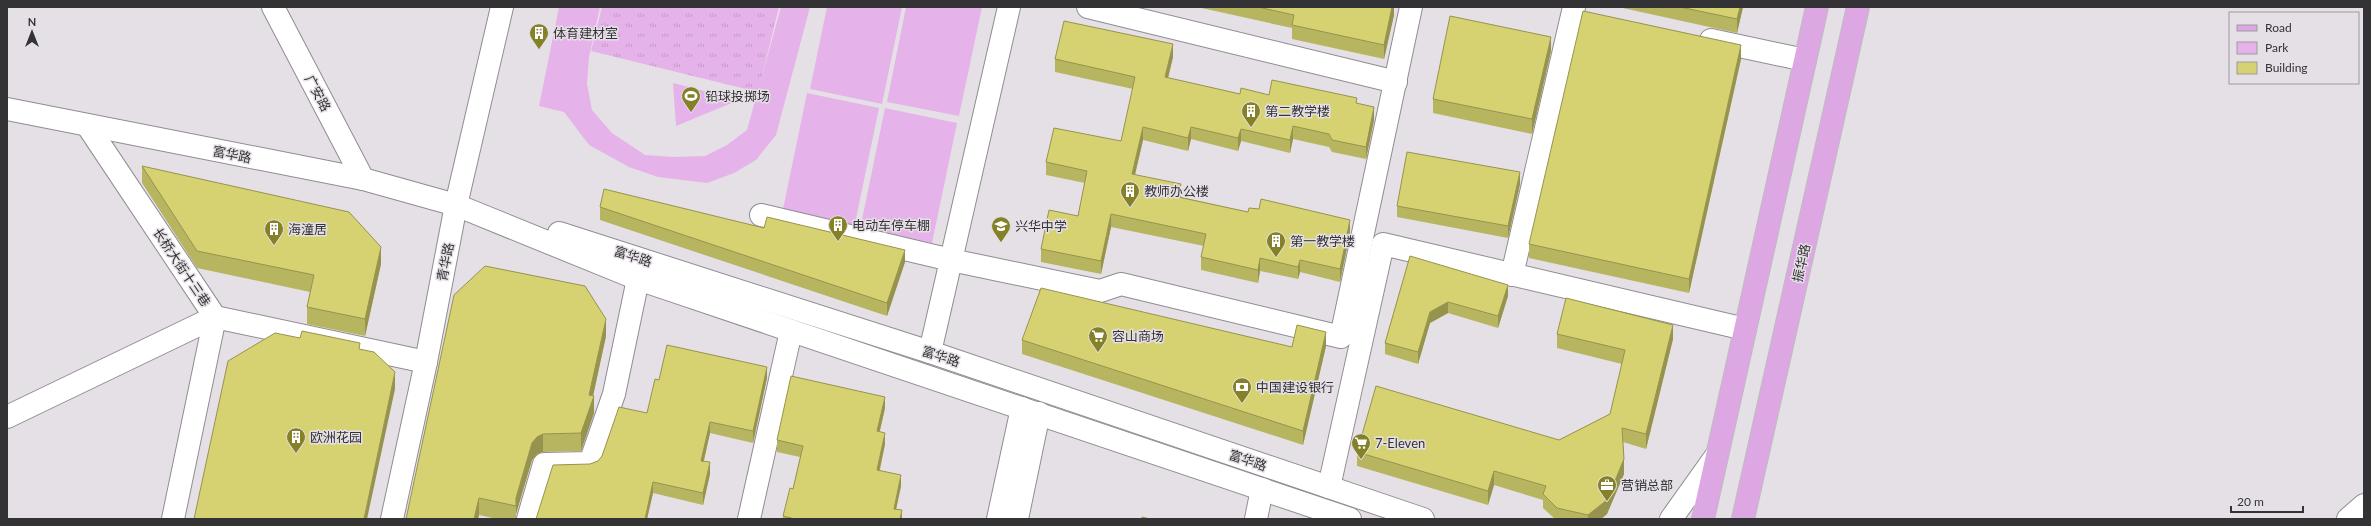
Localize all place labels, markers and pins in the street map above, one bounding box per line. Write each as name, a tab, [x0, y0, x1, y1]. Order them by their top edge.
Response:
building icon: 体育建材室	[528, 22, 550, 50]
place label: 体育建材室	[553, 25, 618, 41]
sports icon: 铅球投掷场	[680, 85, 702, 113]
place label: 铅球投掷场	[705, 88, 770, 104]
building icon: 第二教学楼	[1240, 100, 1262, 128]
place label: 第二教学楼	[1265, 103, 1330, 119]
building icon: 教师办公楼	[1119, 180, 1141, 208]
place label: 教师办公楼	[1144, 183, 1209, 199]
building icon: 电动车停车棚	[827, 214, 849, 242]
school or university icon: 兴华中学	[990, 215, 1012, 243]
place label: 电动车停车棚	[852, 217, 930, 233]
building icon: 海潼居	[263, 218, 285, 246]
place label: 兴华中学	[1015, 218, 1067, 234]
place label: 海潼居	[288, 221, 327, 237]
building icon: 第一教学楼	[1265, 230, 1287, 258]
place label: 第一教学楼	[1290, 233, 1355, 249]
supermarket icon: 容山商场	[1087, 325, 1109, 353]
place label: 容山商场	[1112, 328, 1164, 344]
bank icon: 中国建设银行	[1231, 376, 1253, 404]
place label: 中国建设银行	[1256, 379, 1334, 395]
building icon: 欧洲花园	[285, 426, 307, 454]
place label: 欧洲花园	[310, 429, 362, 445]
supermarket icon: 7-Eleven	[1350, 432, 1372, 460]
place label: 7-Eleven	[1375, 435, 1425, 451]
office icon: 营销总部	[1596, 474, 1618, 502]
place label: 营销总部	[1621, 477, 1673, 493]

